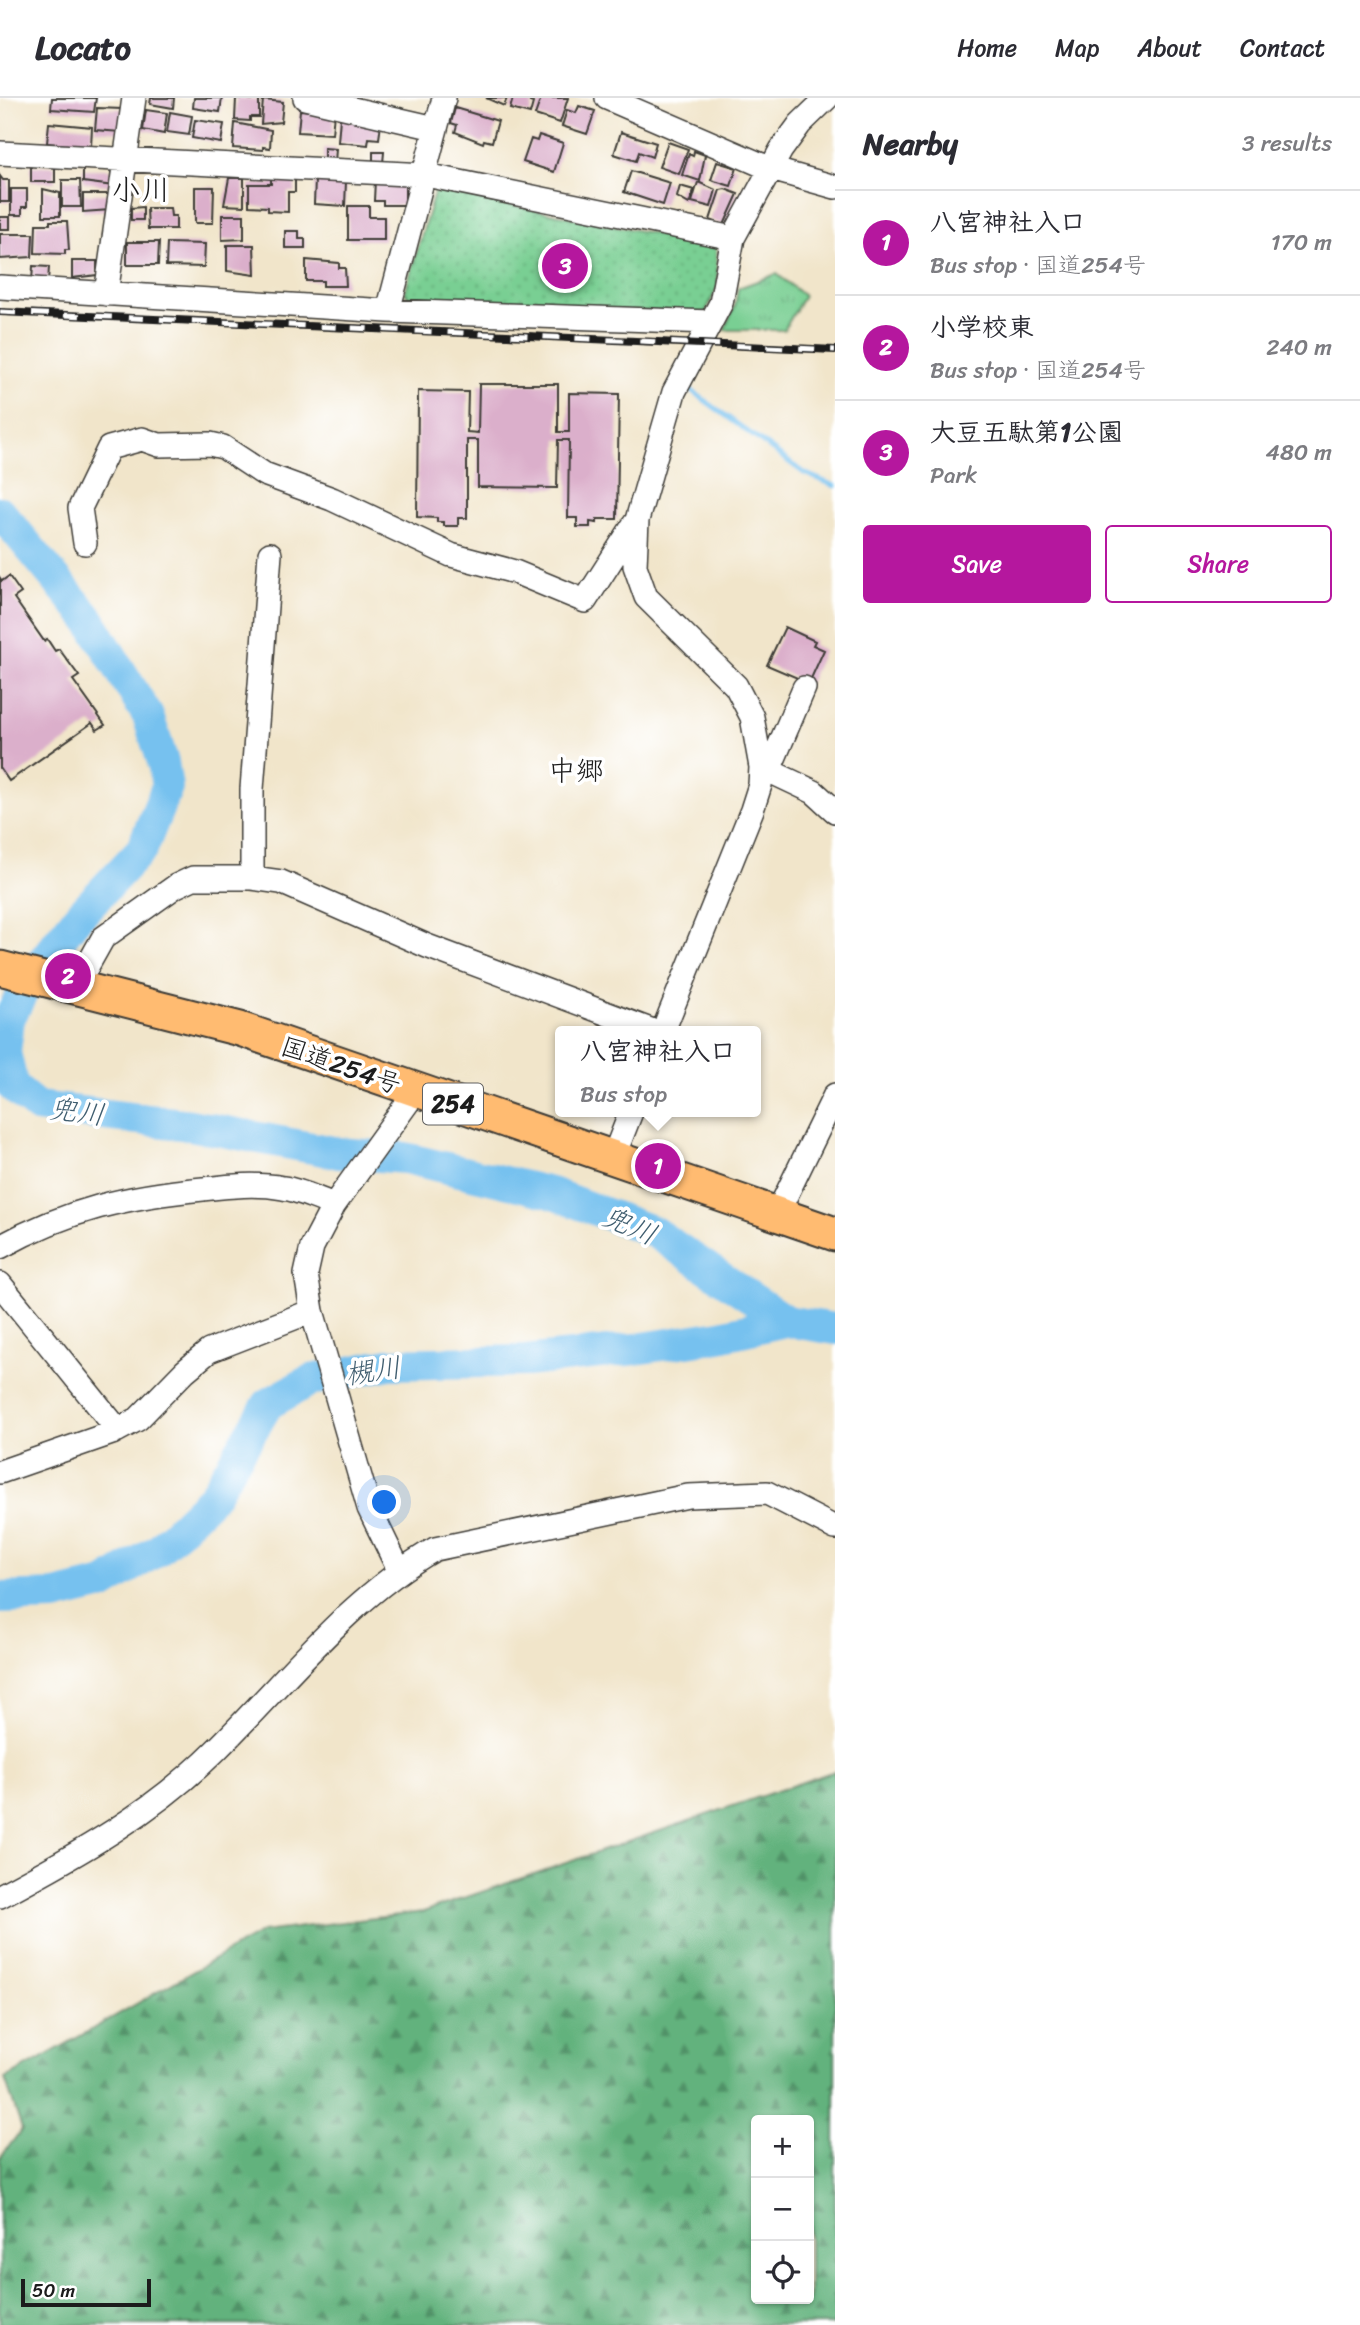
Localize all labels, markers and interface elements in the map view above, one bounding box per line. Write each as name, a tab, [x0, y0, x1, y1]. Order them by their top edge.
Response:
text: Locato	[35, 19, 131, 77]
text: Home	[957, 27, 1017, 69]
text: Map	[1055, 27, 1099, 69]
text: About	[1137, 27, 1202, 69]
text: Contact	[1240, 27, 1325, 69]
text: Nearby	[863, 117, 958, 171]
text: 3 results	[1242, 123, 1332, 164]
district label: 小川	[111, 163, 171, 217]
text: 八宮神社入口	[930, 199, 1086, 245]
text: 1	[881, 222, 891, 263]
text: 170 m	[1271, 222, 1332, 263]
pin: 3	[542, 240, 588, 292]
text: Bus stop · 国道254号	[930, 245, 1146, 286]
text: 小学校東	[930, 304, 1034, 350]
text: 2	[879, 327, 893, 368]
text: 240 m	[1266, 327, 1332, 368]
text: Bus stop · 国道254号	[930, 350, 1146, 391]
text: 大豆五駄第1公園	[930, 409, 1123, 455]
text: 3	[880, 432, 892, 473]
text: 480 m	[1266, 432, 1332, 473]
text: Park	[930, 455, 977, 496]
button: Save	[863, 525, 1091, 603]
button: Share	[1105, 525, 1332, 603]
district label: 中郷	[548, 746, 604, 795]
pin: 2	[45, 950, 91, 1002]
street label: 国道254号	[274, 1023, 408, 1107]
popup	[555, 1026, 761, 1117]
text: 八宮神社入口	[580, 1028, 736, 1074]
text: Bus stop	[580, 1074, 667, 1115]
water label: 兜川	[46, 1084, 108, 1139]
road number: 254	[423, 1084, 483, 1124]
pin: 1	[635, 1140, 681, 1192]
water label: 兜川	[594, 1192, 665, 1259]
water label: 槻川	[342, 1342, 404, 1399]
your location	[367, 1485, 401, 1519]
map controls	[751, 2115, 814, 2304]
button: +	[751, 2115, 814, 2178]
button: −	[751, 2178, 814, 2241]
button: locate	[751, 2241, 814, 2304]
text: 50 m	[32, 2274, 75, 2307]
scale bar	[21, 2276, 150, 2308]

